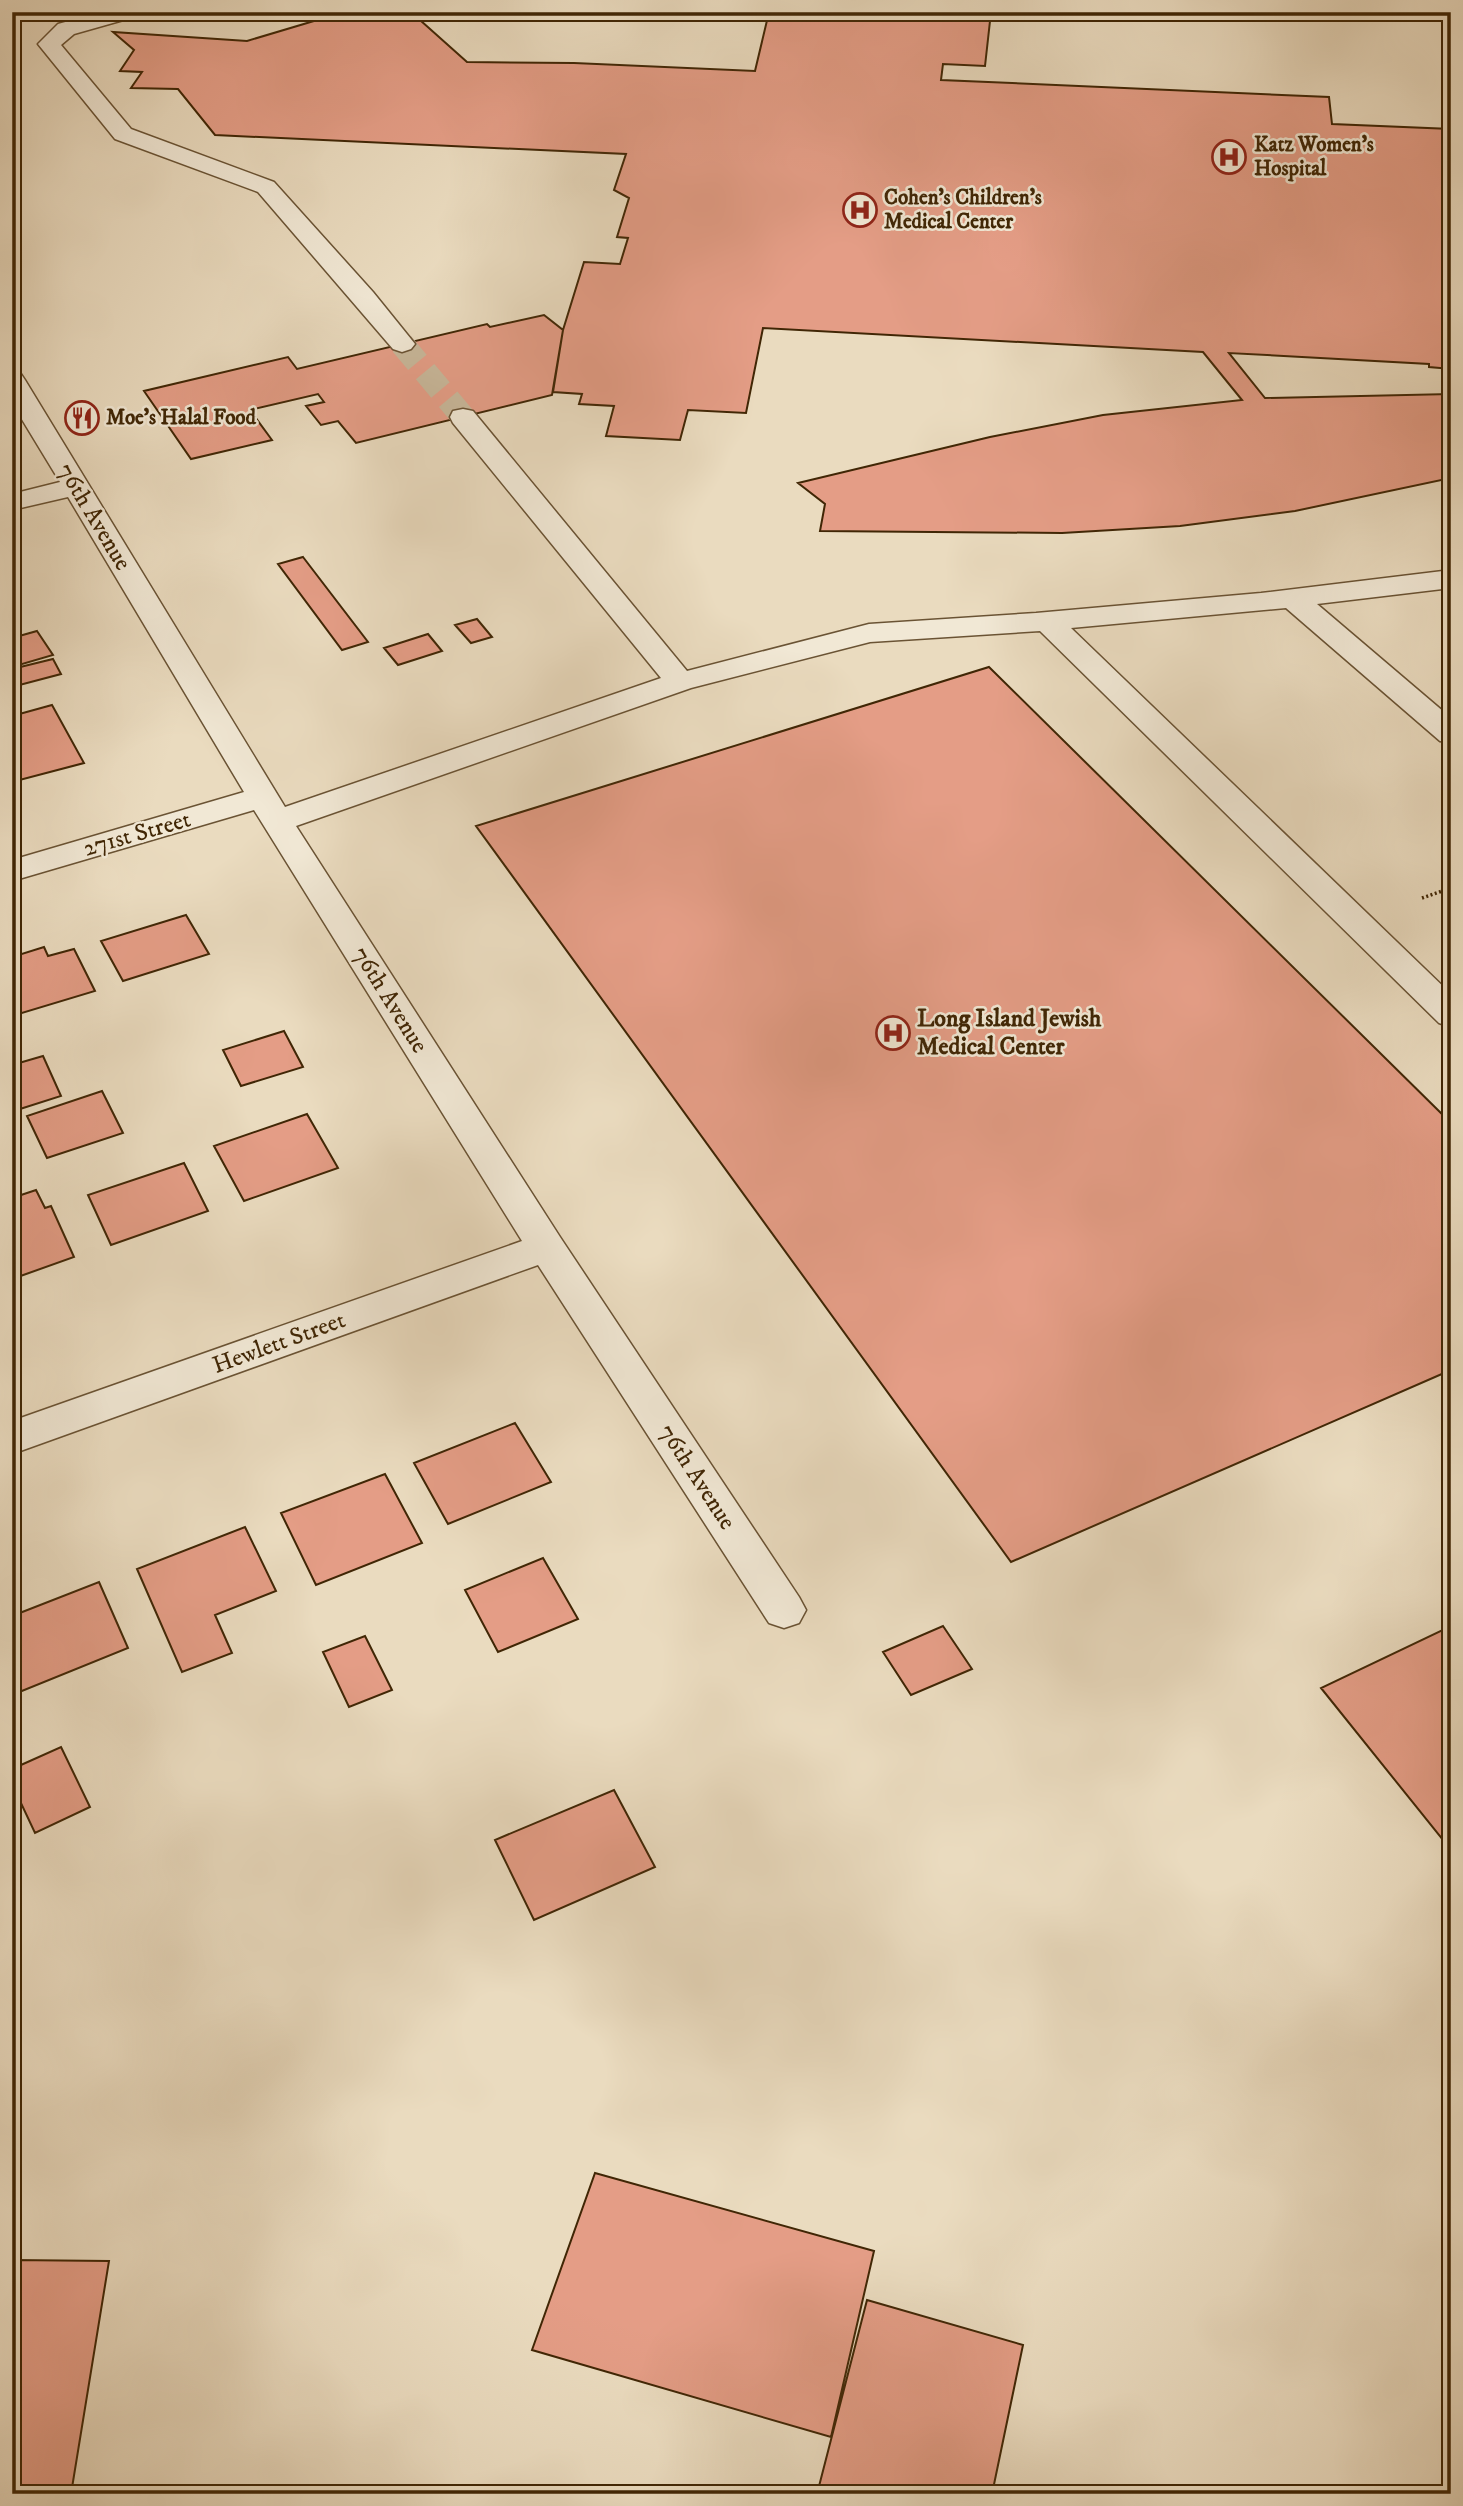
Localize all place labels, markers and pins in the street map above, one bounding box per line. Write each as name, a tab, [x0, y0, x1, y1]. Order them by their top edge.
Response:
place label: Katz Women's Hospital	[1254, 132, 1374, 182]
hospital icon: Katz Women's Hospital	[1210, 138, 1248, 176]
place label: Cohen’s Children’s Medical Center	[884, 185, 1042, 235]
hospital icon: Cohen’s Children’s Medical Center	[841, 191, 879, 229]
restaurant icon: Moe's Halal Food	[63, 399, 101, 437]
place label: Moe's Halal Food	[106, 405, 257, 431]
place label: Long Island Jewish Medical Center	[917, 1004, 1102, 1062]
hospital icon: Long Island Jewish Medical Center	[874, 1014, 912, 1052]

